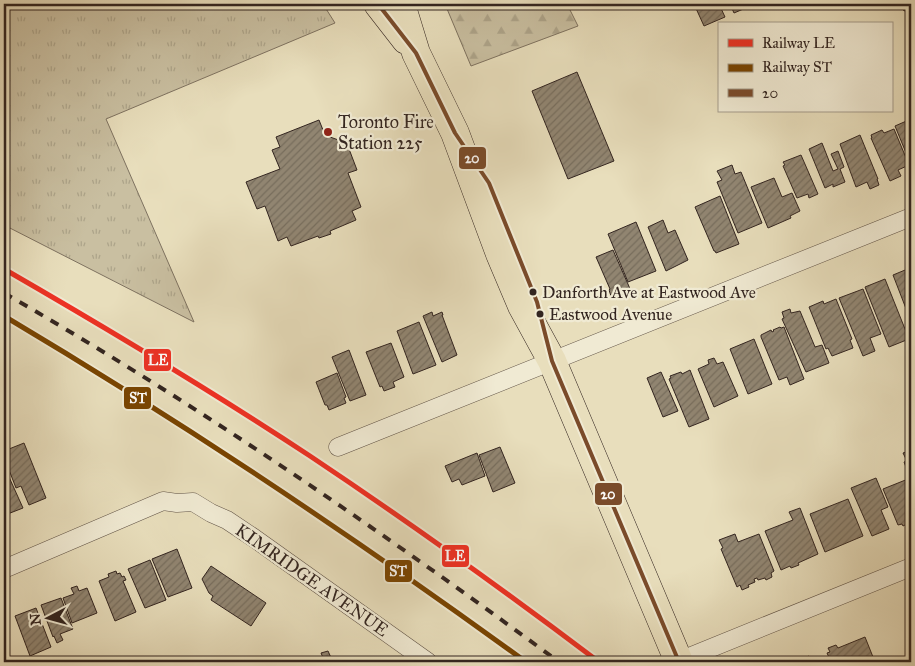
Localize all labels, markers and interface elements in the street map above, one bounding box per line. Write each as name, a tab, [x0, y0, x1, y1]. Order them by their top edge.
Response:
legend	[718, 22, 892, 112]
text: Railway LE	[762, 34, 835, 52]
text: Railway ST	[762, 58, 832, 76]
text: 20	[762, 84, 778, 102]
place label: Toronto Fire Station 225	[338, 111, 434, 154]
marker: Toronto Fire Station 225	[322, 126, 334, 138]
line badge: 20	[458, 146, 487, 170]
text: 20	[464, 150, 480, 167]
place label: Danforth Ave at Eastwood Ave	[542, 282, 756, 303]
marker: Danforth Ave at Eastwood Ave	[528, 287, 538, 297]
place label: Eastwood Avenue	[549, 304, 672, 325]
marker: Eastwood Avenue	[535, 309, 545, 319]
line badge: LE	[143, 348, 172, 372]
text: LE	[148, 352, 168, 369]
line badge: ST	[123, 386, 152, 410]
text: ST	[129, 390, 147, 407]
line badge: 20	[594, 482, 623, 506]
text: 20	[600, 486, 616, 503]
street label: KIMRIDGE AVENUE	[231, 519, 393, 641]
line badge: LE	[441, 544, 470, 568]
text: LE	[445, 548, 465, 565]
line badge: ST	[384, 559, 413, 583]
text: ST	[389, 563, 407, 580]
north arrow	[22, 594, 72, 644]
text: N	[26, 612, 45, 626]

